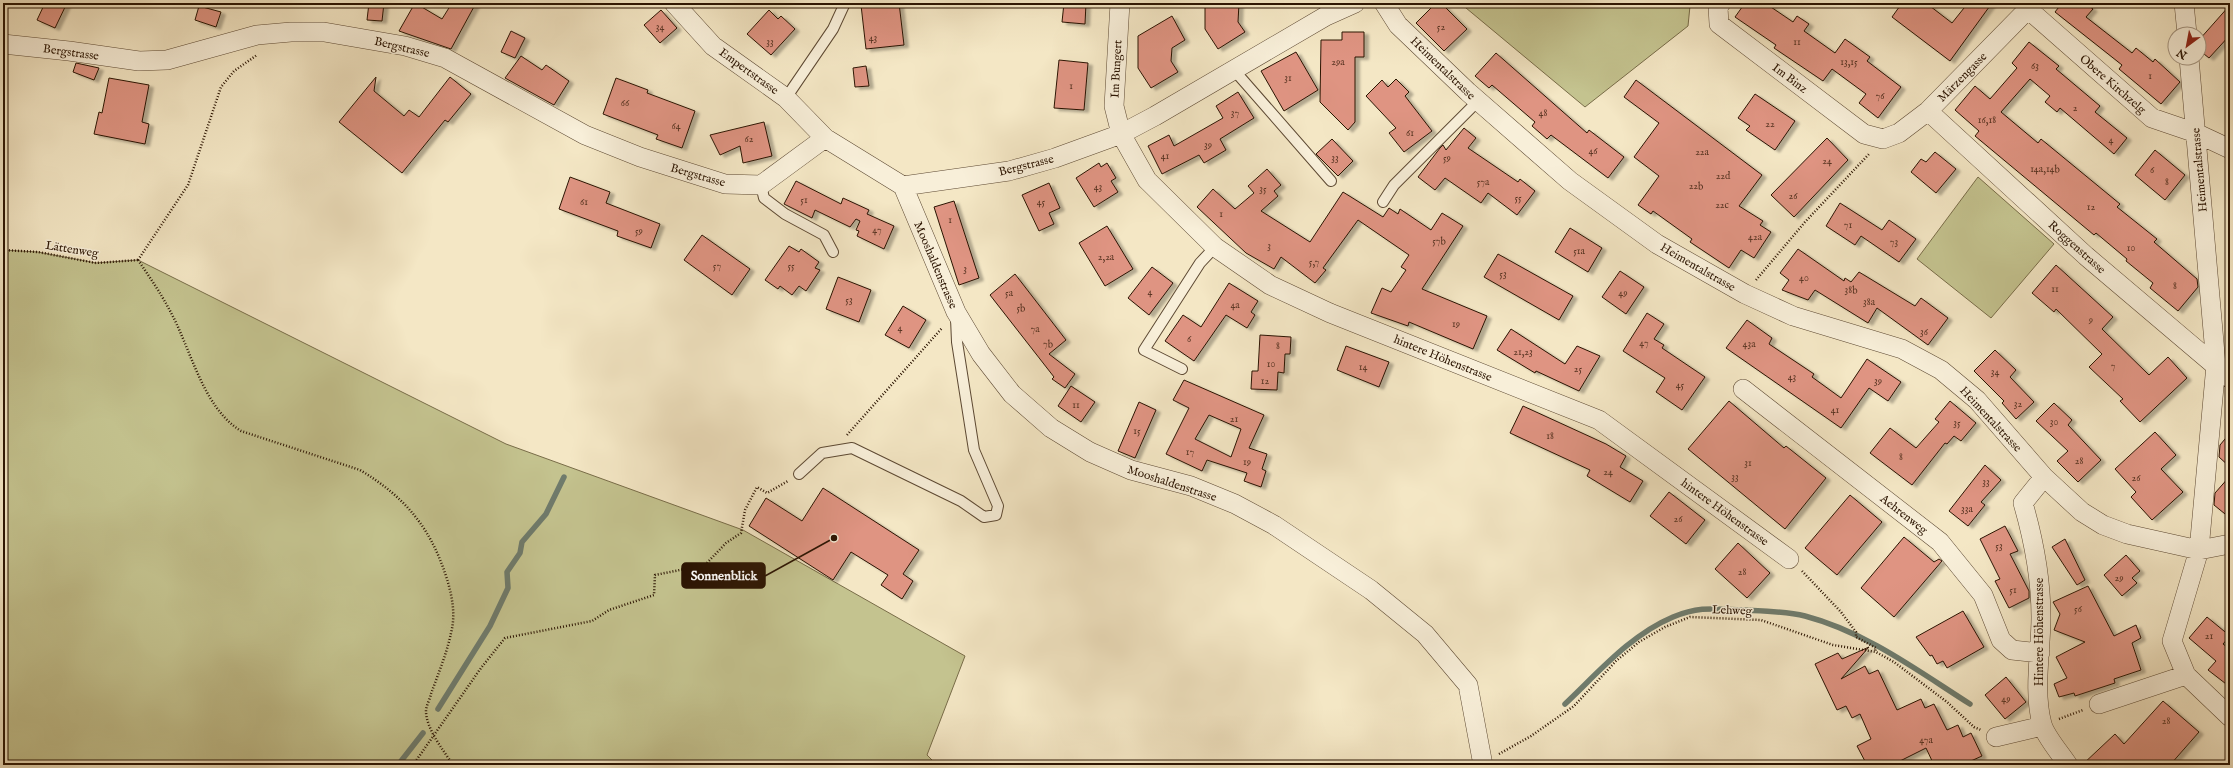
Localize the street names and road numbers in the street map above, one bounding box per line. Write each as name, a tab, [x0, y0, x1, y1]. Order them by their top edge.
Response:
street label: Bergstrasse	[373, 34, 431, 61]
street label: Heimentalstrasse	[1407, 34, 1479, 103]
street label: Im Bungert	[1107, 40, 1126, 98]
street label: Bergstrasse	[42, 41, 100, 64]
street label: Empertstrasse	[715, 45, 782, 99]
street label: Märzengasse	[1934, 49, 1991, 105]
street label: Obere Kirchzelg	[2076, 51, 2149, 118]
street label: Im Binz	[1769, 60, 1811, 97]
street label: Heimentalstrasse	[2188, 127, 2211, 213]
street label: Bergstrasse	[997, 151, 1056, 180]
street label: Bergstrasse	[669, 161, 727, 191]
street label: Roggenstrasse	[2045, 218, 2109, 277]
street label: Mooshaldenstrasse	[910, 219, 961, 312]
street label: Lättenweg	[44, 238, 100, 261]
street label: Heimentalstrasse	[1657, 240, 1738, 295]
street label: hintere Höhenstrasse	[1391, 332, 1495, 385]
street label: Heimentalstrasse	[1956, 383, 2025, 456]
street label: Mooshaldenstrasse	[1125, 462, 1219, 505]
street label: hintere Höhenstrasse	[1678, 476, 1772, 550]
street label: Aehrenweg	[1876, 491, 1931, 538]
street label: Hintere Höhenstrasse	[2032, 577, 2047, 686]
street label: Lehweg	[1712, 602, 1753, 619]

